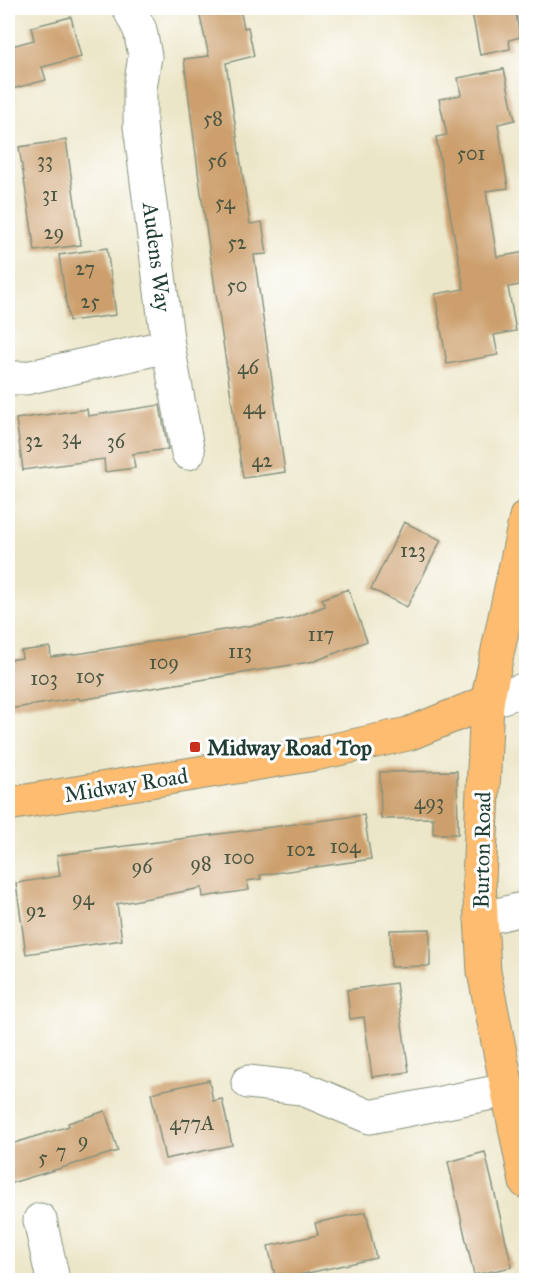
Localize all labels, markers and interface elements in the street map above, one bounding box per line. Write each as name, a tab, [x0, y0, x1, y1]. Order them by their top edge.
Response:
house number: 58	[203, 106, 223, 130]
house number: 501	[457, 141, 485, 165]
house number: 33	[37, 148, 53, 172]
house number: 56	[207, 148, 228, 172]
house number: 31	[42, 182, 58, 206]
house number: 54	[215, 190, 236, 214]
street label: Audens Way	[137, 200, 177, 314]
house number: 29	[44, 220, 64, 244]
house number: 52	[227, 230, 247, 254]
house number: 27	[75, 256, 95, 280]
house number: 50	[227, 273, 247, 297]
house number: 25	[80, 289, 100, 313]
house number: 46	[237, 355, 259, 379]
house number: 44	[243, 395, 266, 419]
house number: 34	[61, 425, 81, 449]
house number: 32	[25, 428, 43, 452]
house number: 36	[107, 429, 126, 453]
house number: 42	[251, 448, 273, 472]
house number: 123	[400, 538, 426, 562]
house number: 117	[308, 622, 334, 646]
house number: 113	[228, 639, 252, 663]
house number: 109	[149, 650, 179, 674]
house number: 105	[76, 664, 104, 688]
house number: 103	[30, 666, 58, 690]
place label: Midway Road Top	[207, 734, 372, 761]
marker: Midway Road Top	[188, 740, 202, 754]
street label: Midway Road	[62, 762, 190, 808]
house number: 493	[414, 790, 444, 814]
street label: Burton Road	[467, 791, 497, 909]
house number: 104	[330, 834, 361, 858]
house number: 102	[286, 837, 316, 861]
house number: 100	[223, 845, 255, 869]
house number: 98	[190, 851, 212, 875]
house number: 96	[132, 854, 153, 878]
house number: 94	[72, 886, 95, 910]
house number: 92	[26, 898, 46, 922]
house number: 477A	[169, 1111, 215, 1135]
house number: 9	[78, 1128, 88, 1152]
house number: 7	[56, 1139, 66, 1163]
house number: 5	[38, 1145, 48, 1169]

